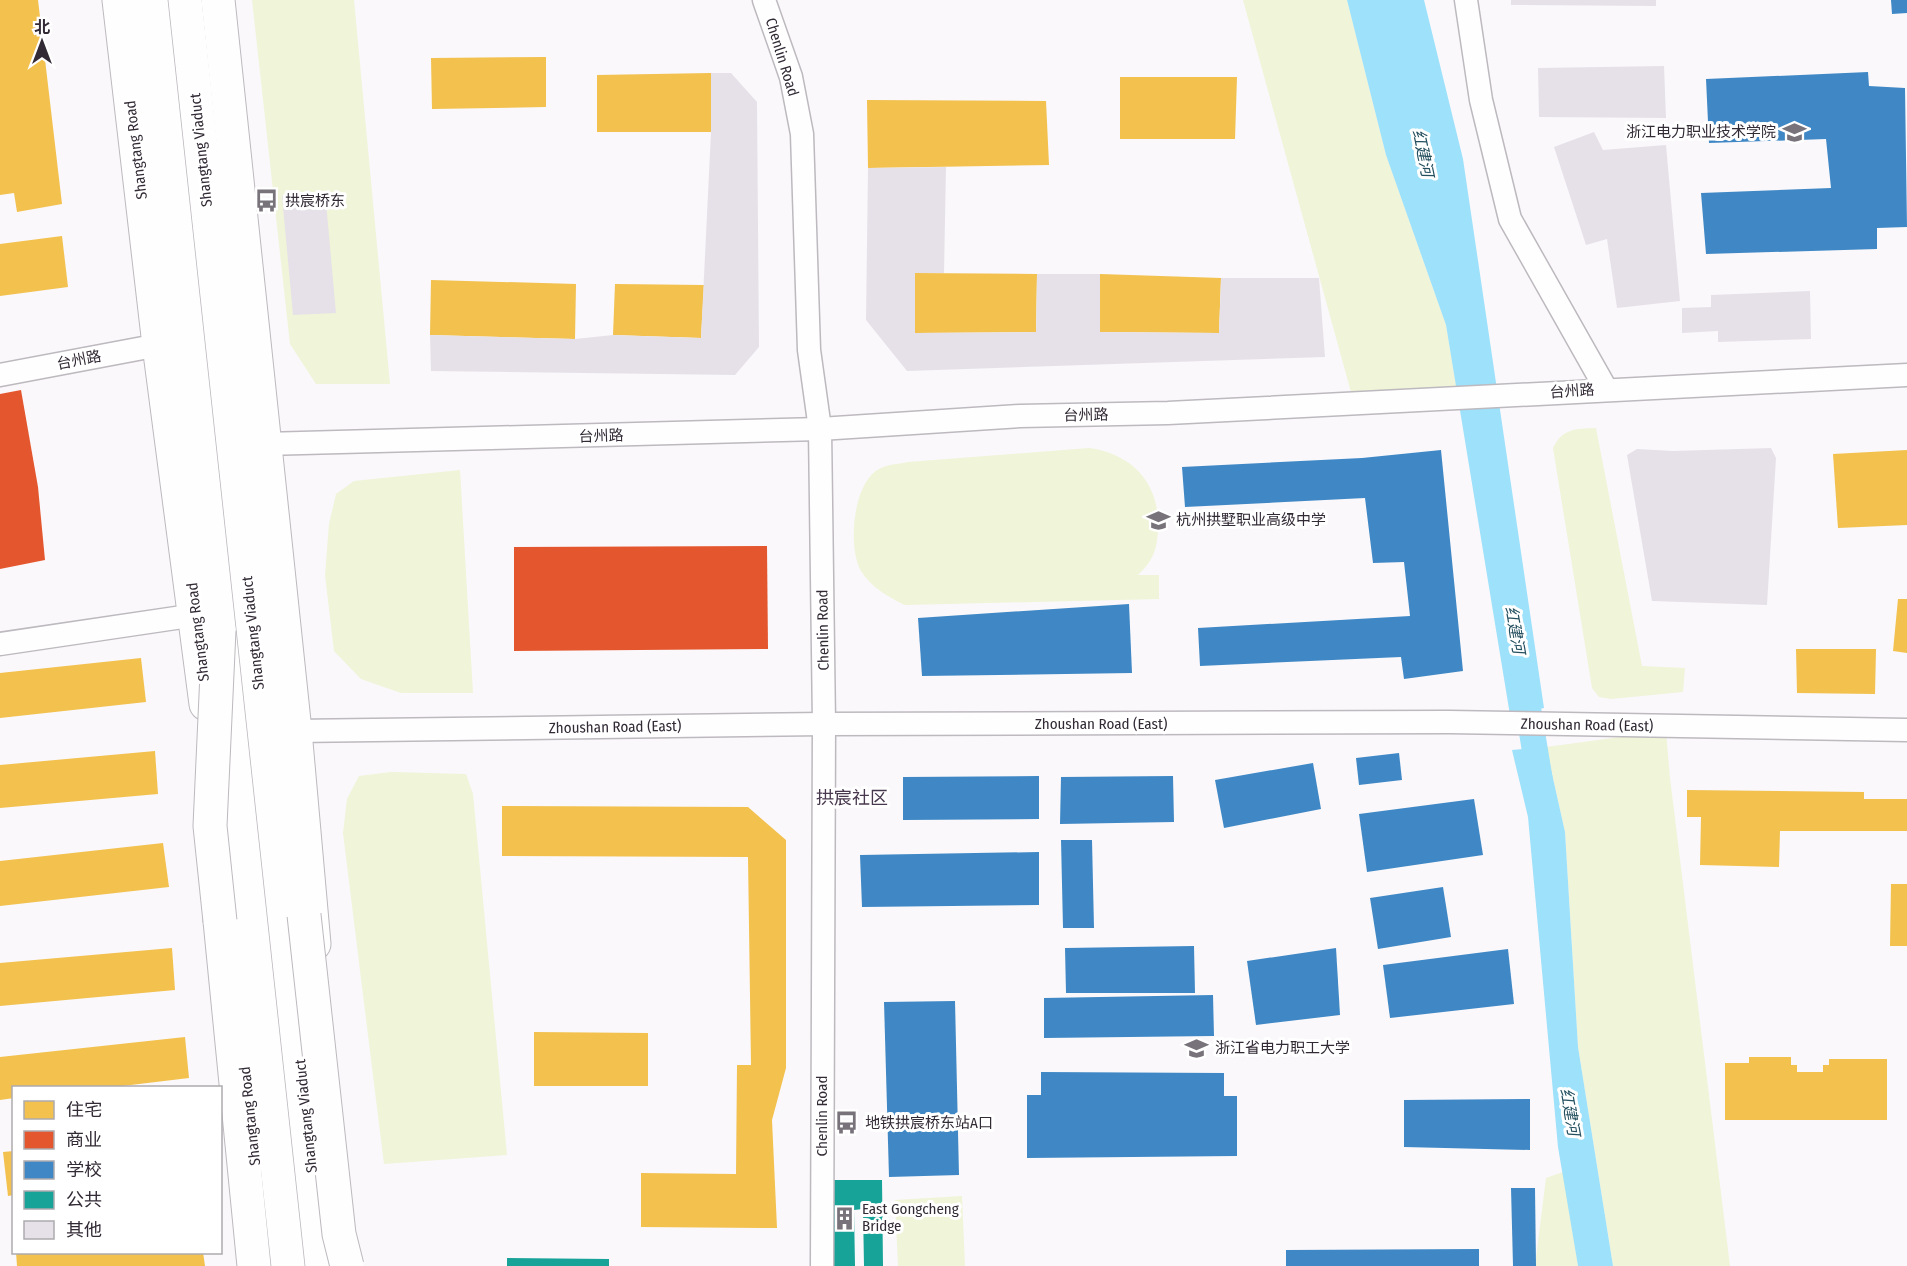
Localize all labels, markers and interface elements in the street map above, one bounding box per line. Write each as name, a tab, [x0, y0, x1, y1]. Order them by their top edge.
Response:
north arrow	[12, 12, 72, 72]
street label: Chenlin Road	[762, 16, 802, 98]
text: 北	[34, 18, 50, 37]
street label: Shangtang Viaduct	[186, 92, 216, 208]
street label: Shangtang Road	[121, 100, 151, 200]
school or university icon: 浙江电力职业技术学院	[1781, 119, 1807, 145]
place label: 浙江电力职业技术学院	[1626, 123, 1776, 141]
water label: 红建河	[1409, 128, 1438, 181]
bus stop icon: 拱宸桥东	[254, 188, 280, 214]
place label: 拱宸桥东	[285, 192, 345, 210]
street label: 台州路	[55, 347, 103, 373]
street label: 台州路	[1549, 380, 1595, 402]
street label: 台州路	[1063, 406, 1109, 424]
street label: 台州路	[578, 426, 624, 446]
school or university icon: 杭州拱墅职业高级中学	[1145, 507, 1171, 533]
place label: 杭州拱墅职业高级中学	[1176, 511, 1326, 529]
street label: Shangtang Viaduct	[238, 575, 268, 691]
street label: Shangtang Road	[183, 582, 213, 682]
street label: Chenlin Road	[813, 589, 833, 671]
water label: 红建河	[1501, 605, 1529, 658]
street label: Zhoushan Road (East)	[1035, 715, 1167, 733]
street label: Zhoushan Road (East)	[1521, 715, 1653, 735]
street label: Zhoushan Road (East)	[549, 717, 681, 737]
district label: 拱宸社区	[816, 787, 888, 809]
school or university icon: 浙江省电力职工大学	[1184, 1035, 1210, 1061]
place label: 浙江省电力职工大学	[1215, 1039, 1350, 1057]
street label: Shangtang Viaduct	[291, 1058, 321, 1174]
street label: Shangtang Road	[236, 1066, 264, 1166]
street label: Chenlin Road	[813, 1076, 831, 1156]
legend	[12, 1086, 222, 1254]
water label: 红建河	[1556, 1087, 1584, 1140]
text: 住宅	[66, 1099, 102, 1121]
bus stop icon: 地铁拱宸桥东站A口	[834, 1110, 860, 1136]
place label: 地铁拱宸桥东站A口	[865, 1114, 993, 1132]
text: 商业	[66, 1129, 102, 1151]
text: 学校	[66, 1159, 102, 1181]
text: 公共	[66, 1189, 102, 1211]
place label: East Gongcheng Bridge	[862, 1200, 959, 1235]
building icon: East Gongcheng Bridge	[831, 1205, 857, 1231]
text: 其他	[66, 1219, 102, 1241]

